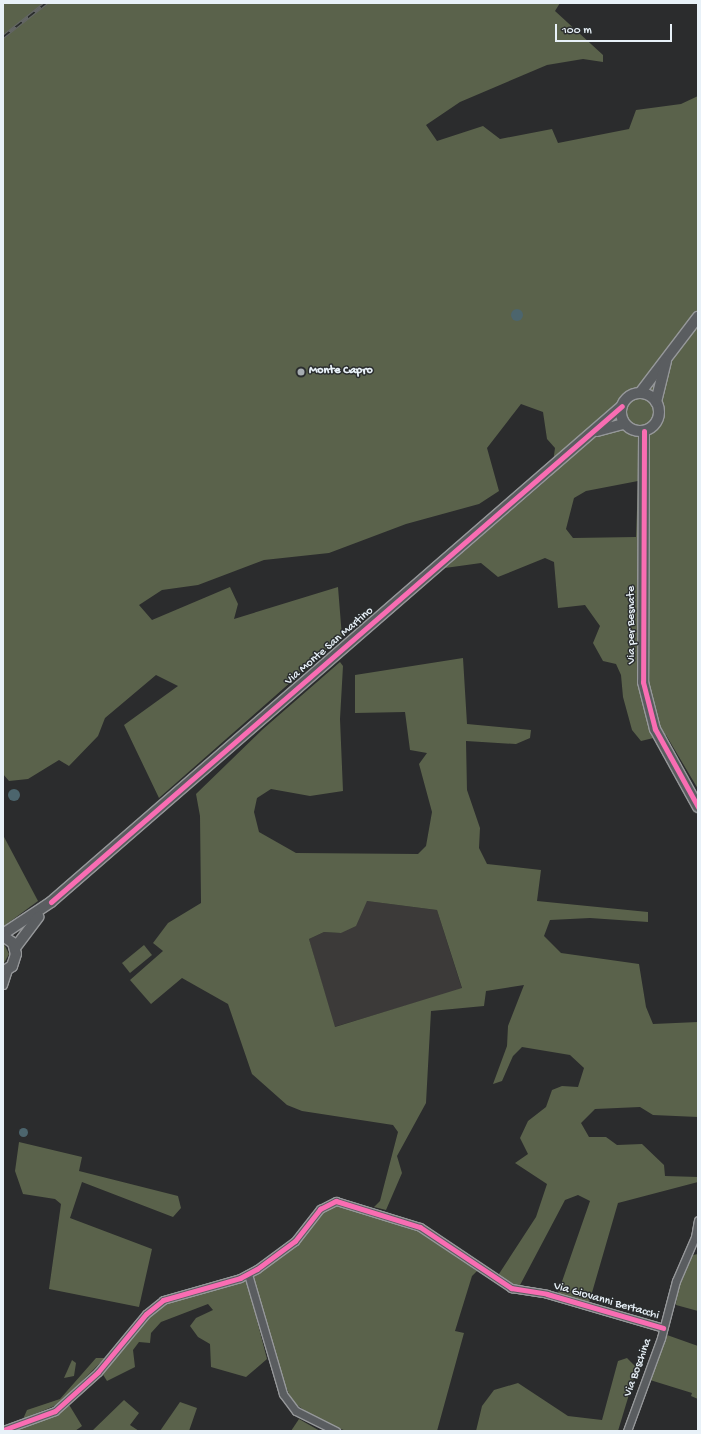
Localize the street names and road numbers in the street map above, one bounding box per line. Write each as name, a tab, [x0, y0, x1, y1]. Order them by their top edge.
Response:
street label: Via per Besnate	[626, 586, 640, 664]
street label: Via Monte San Martino	[283, 605, 377, 689]
street label: Via Giovanni Bertacchi	[551, 1280, 661, 1324]
street label: Via Boschina	[622, 1337, 656, 1399]

